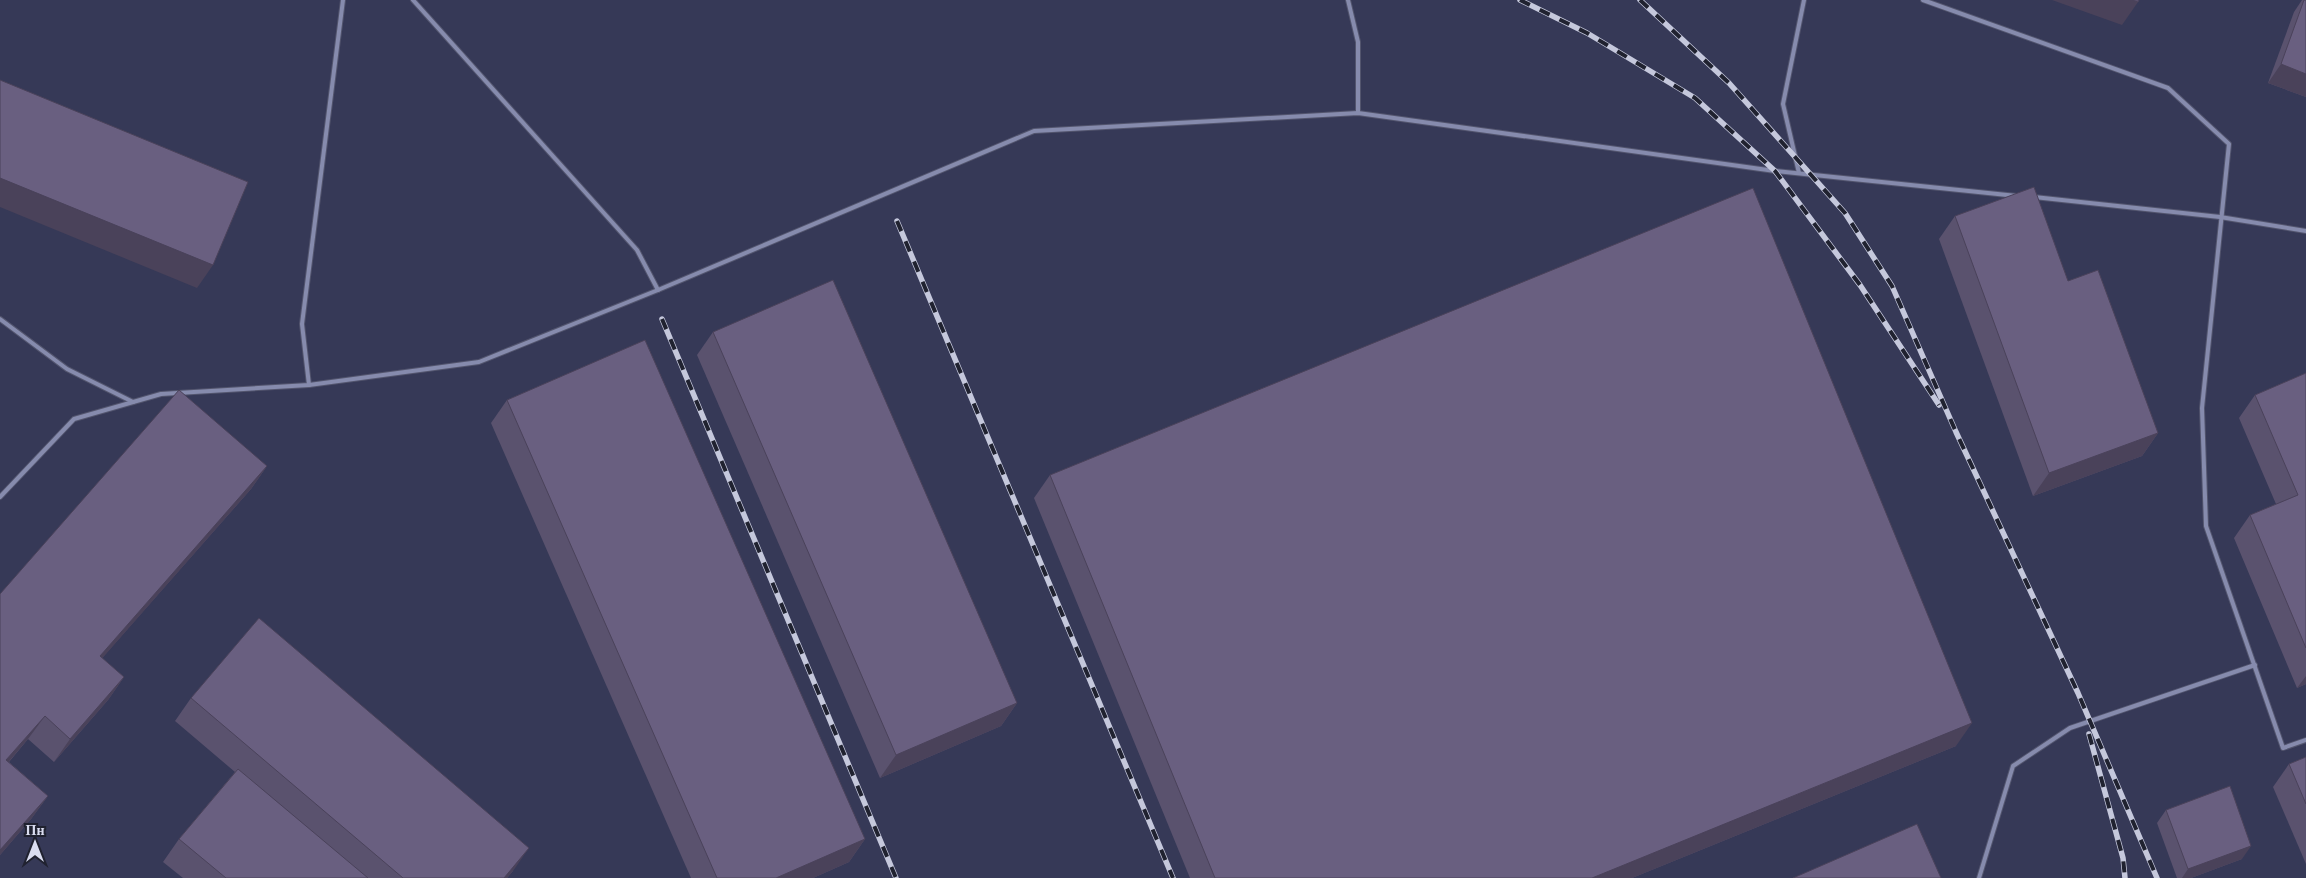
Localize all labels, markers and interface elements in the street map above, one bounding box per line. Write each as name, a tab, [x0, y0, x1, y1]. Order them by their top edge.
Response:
north arrow	[10, 818, 60, 868]
text: Пн	[26, 822, 44, 838]

